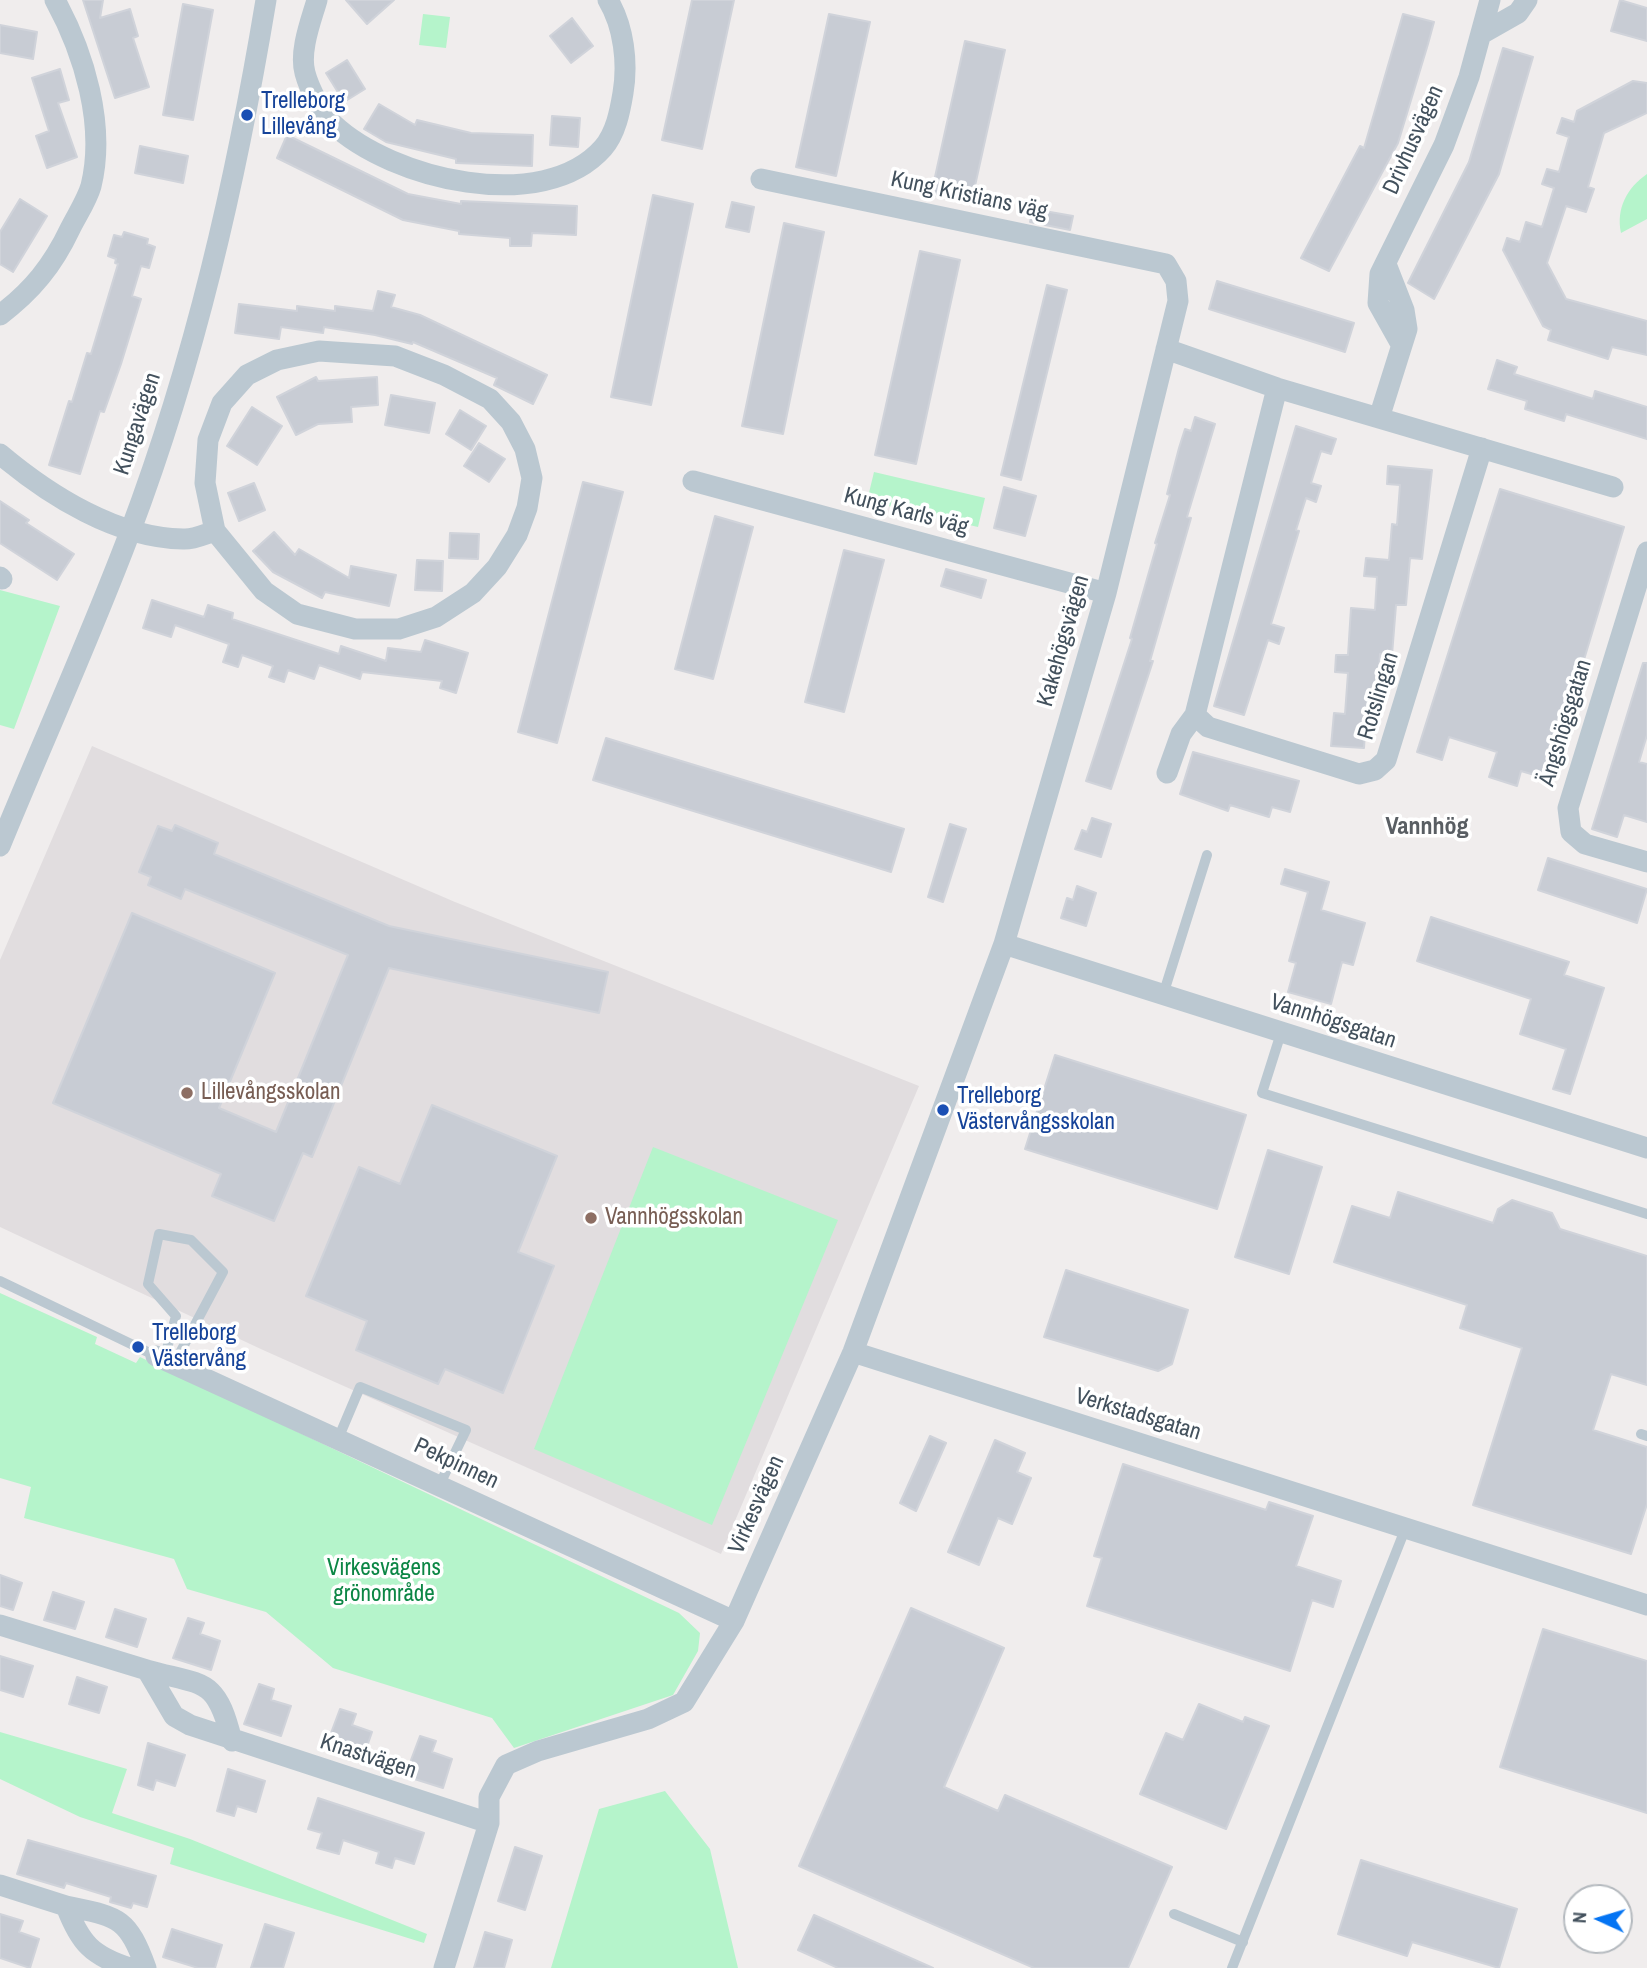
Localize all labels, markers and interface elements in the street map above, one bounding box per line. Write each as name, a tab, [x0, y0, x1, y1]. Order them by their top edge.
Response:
street label: Drivhusvägen	[1378, 81, 1450, 199]
place label: Trelleborg Lillevång	[261, 88, 345, 142]
marker: Trelleborg Lillevång	[239, 107, 255, 123]
street label: Kung Kristians väg	[888, 166, 1050, 226]
street label: Kungavägen	[109, 369, 167, 479]
street label: Kung Karls väg	[841, 482, 971, 542]
street label: Kakehögsvägen	[1032, 572, 1096, 710]
street label: Rotslingan	[1353, 649, 1405, 743]
street label: Ängshögsgatan	[1534, 656, 1598, 790]
district label: Vannhög	[1385, 814, 1469, 842]
street label: Vannhögsgatan	[1267, 989, 1399, 1055]
place label: Lillevångsskolan	[201, 1079, 340, 1107]
place label: Trelleborg Västervångsskolan	[957, 1083, 1115, 1137]
marker: Lillevångsskolan	[179, 1085, 195, 1101]
marker: Trelleborg Västervångsskolan	[935, 1102, 951, 1118]
place label: Vannhögsskolan	[605, 1204, 743, 1232]
marker: Vannhögsskolan	[583, 1210, 599, 1226]
place label: Trelleborg Västervång	[152, 1320, 246, 1374]
marker: Trelleborg Västervång	[130, 1339, 146, 1355]
street label: Verkstadsgatan	[1072, 1383, 1204, 1447]
street label: Pekpinnen	[409, 1432, 503, 1496]
street label: Virkesvägen	[723, 1452, 791, 1558]
park label: Virkesvägens grönområde	[327, 1555, 441, 1609]
street label: Knastvägen	[316, 1728, 420, 1786]
north arrow	[1563, 1884, 1633, 1954]
text: N	[1566, 1911, 1592, 1924]

